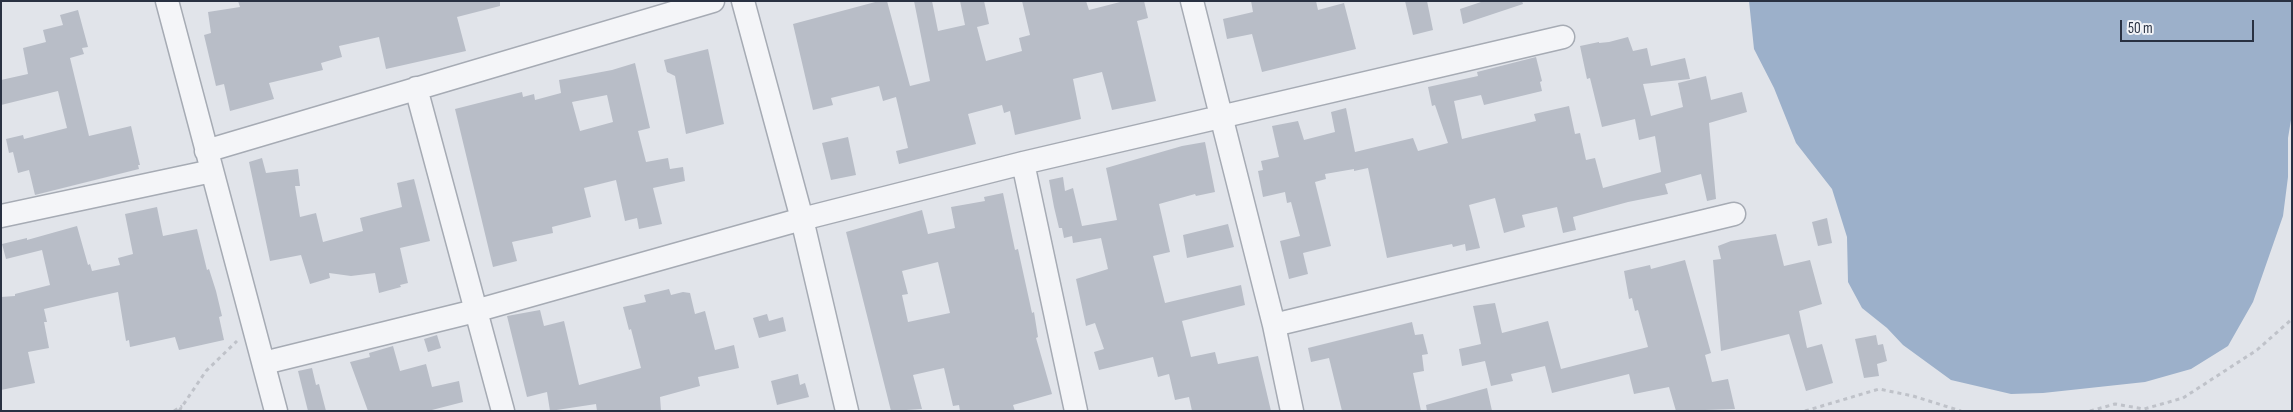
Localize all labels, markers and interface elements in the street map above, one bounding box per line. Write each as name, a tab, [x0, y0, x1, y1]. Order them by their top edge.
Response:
scale bar	[2123, 10, 2257, 42]
text: 50 m	[2128, 19, 2153, 38]

